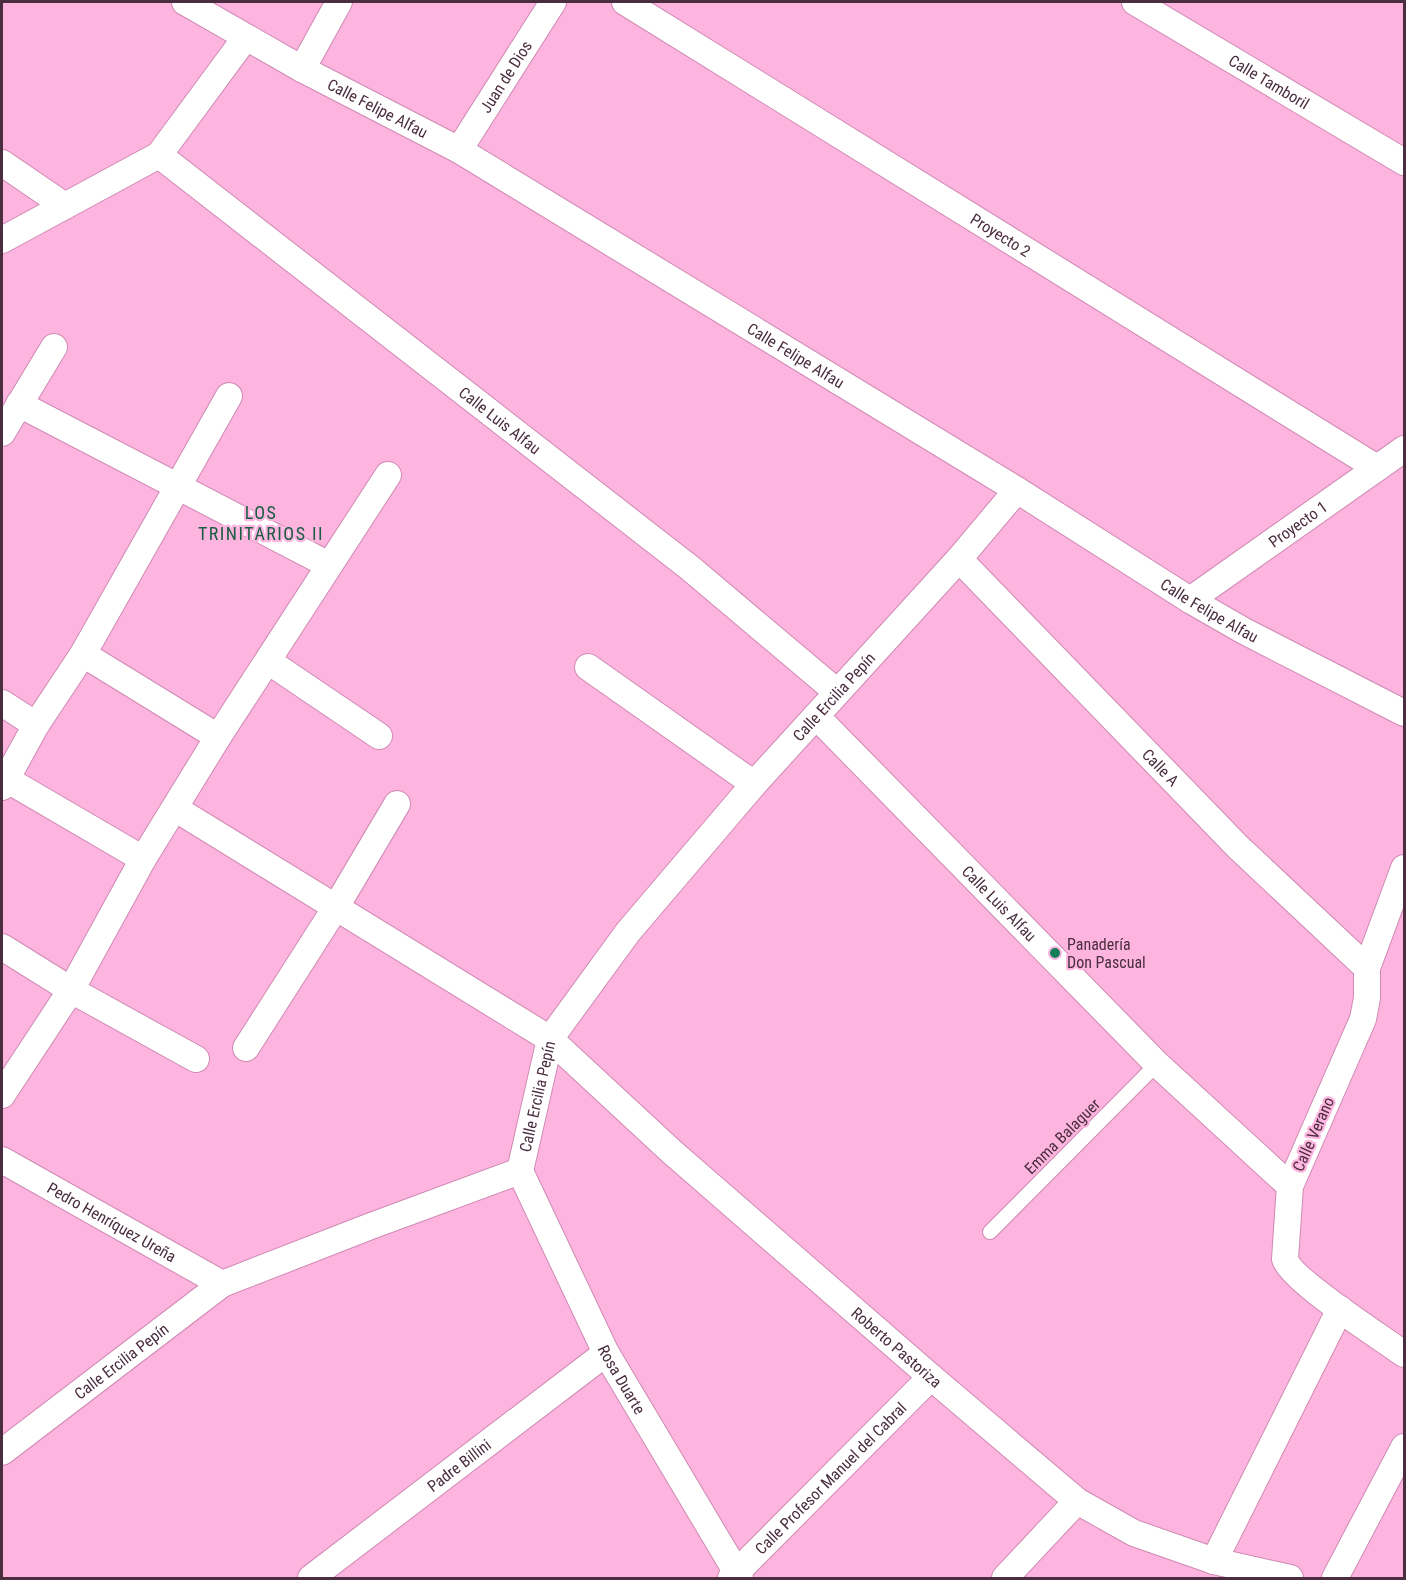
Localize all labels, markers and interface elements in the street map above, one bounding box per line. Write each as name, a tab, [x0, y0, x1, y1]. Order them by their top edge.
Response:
street label: Juan de Dios	[476, 37, 536, 116]
street label: Calle Tamboril	[1225, 51, 1312, 113]
street label: Calle Felipe Alfau	[324, 75, 431, 142]
street label: Proyecto 2	[967, 209, 1034, 261]
street label: Calle Felipe Alfau	[744, 319, 848, 392]
street label: Calle Luis Alfau	[455, 383, 544, 458]
street label: Proyecto 1	[1265, 497, 1331, 551]
district label: LOS TRINITARIOS II	[198, 502, 324, 544]
street label: Calle Felipe Alfau	[1157, 575, 1261, 647]
street label: Calle Ercilia Pepín	[789, 649, 879, 745]
street label: Calle A	[1138, 745, 1183, 790]
street label: Calle Luis Alfau	[958, 862, 1040, 945]
place label: Panadería Don Pascual	[1067, 935, 1146, 972]
marker: Panadería Don Pascual	[1048, 946, 1062, 960]
street label: Calle Ercilia Pepín	[516, 1039, 559, 1154]
street label: Calle Verano	[1289, 1094, 1338, 1174]
street label: Emma Balaguer	[1021, 1095, 1104, 1178]
street label: Pedro Henríquez Ureña	[44, 1178, 179, 1266]
street label: Roberto Pastoriza	[847, 1303, 945, 1392]
street label: Calle Ercilia Pepín	[71, 1319, 172, 1403]
street label: Rosa Duarte	[594, 1342, 649, 1418]
street label: Calle Profesor Manuel del Cabral	[751, 1398, 910, 1558]
street label: Padre Billini	[424, 1435, 495, 1496]

